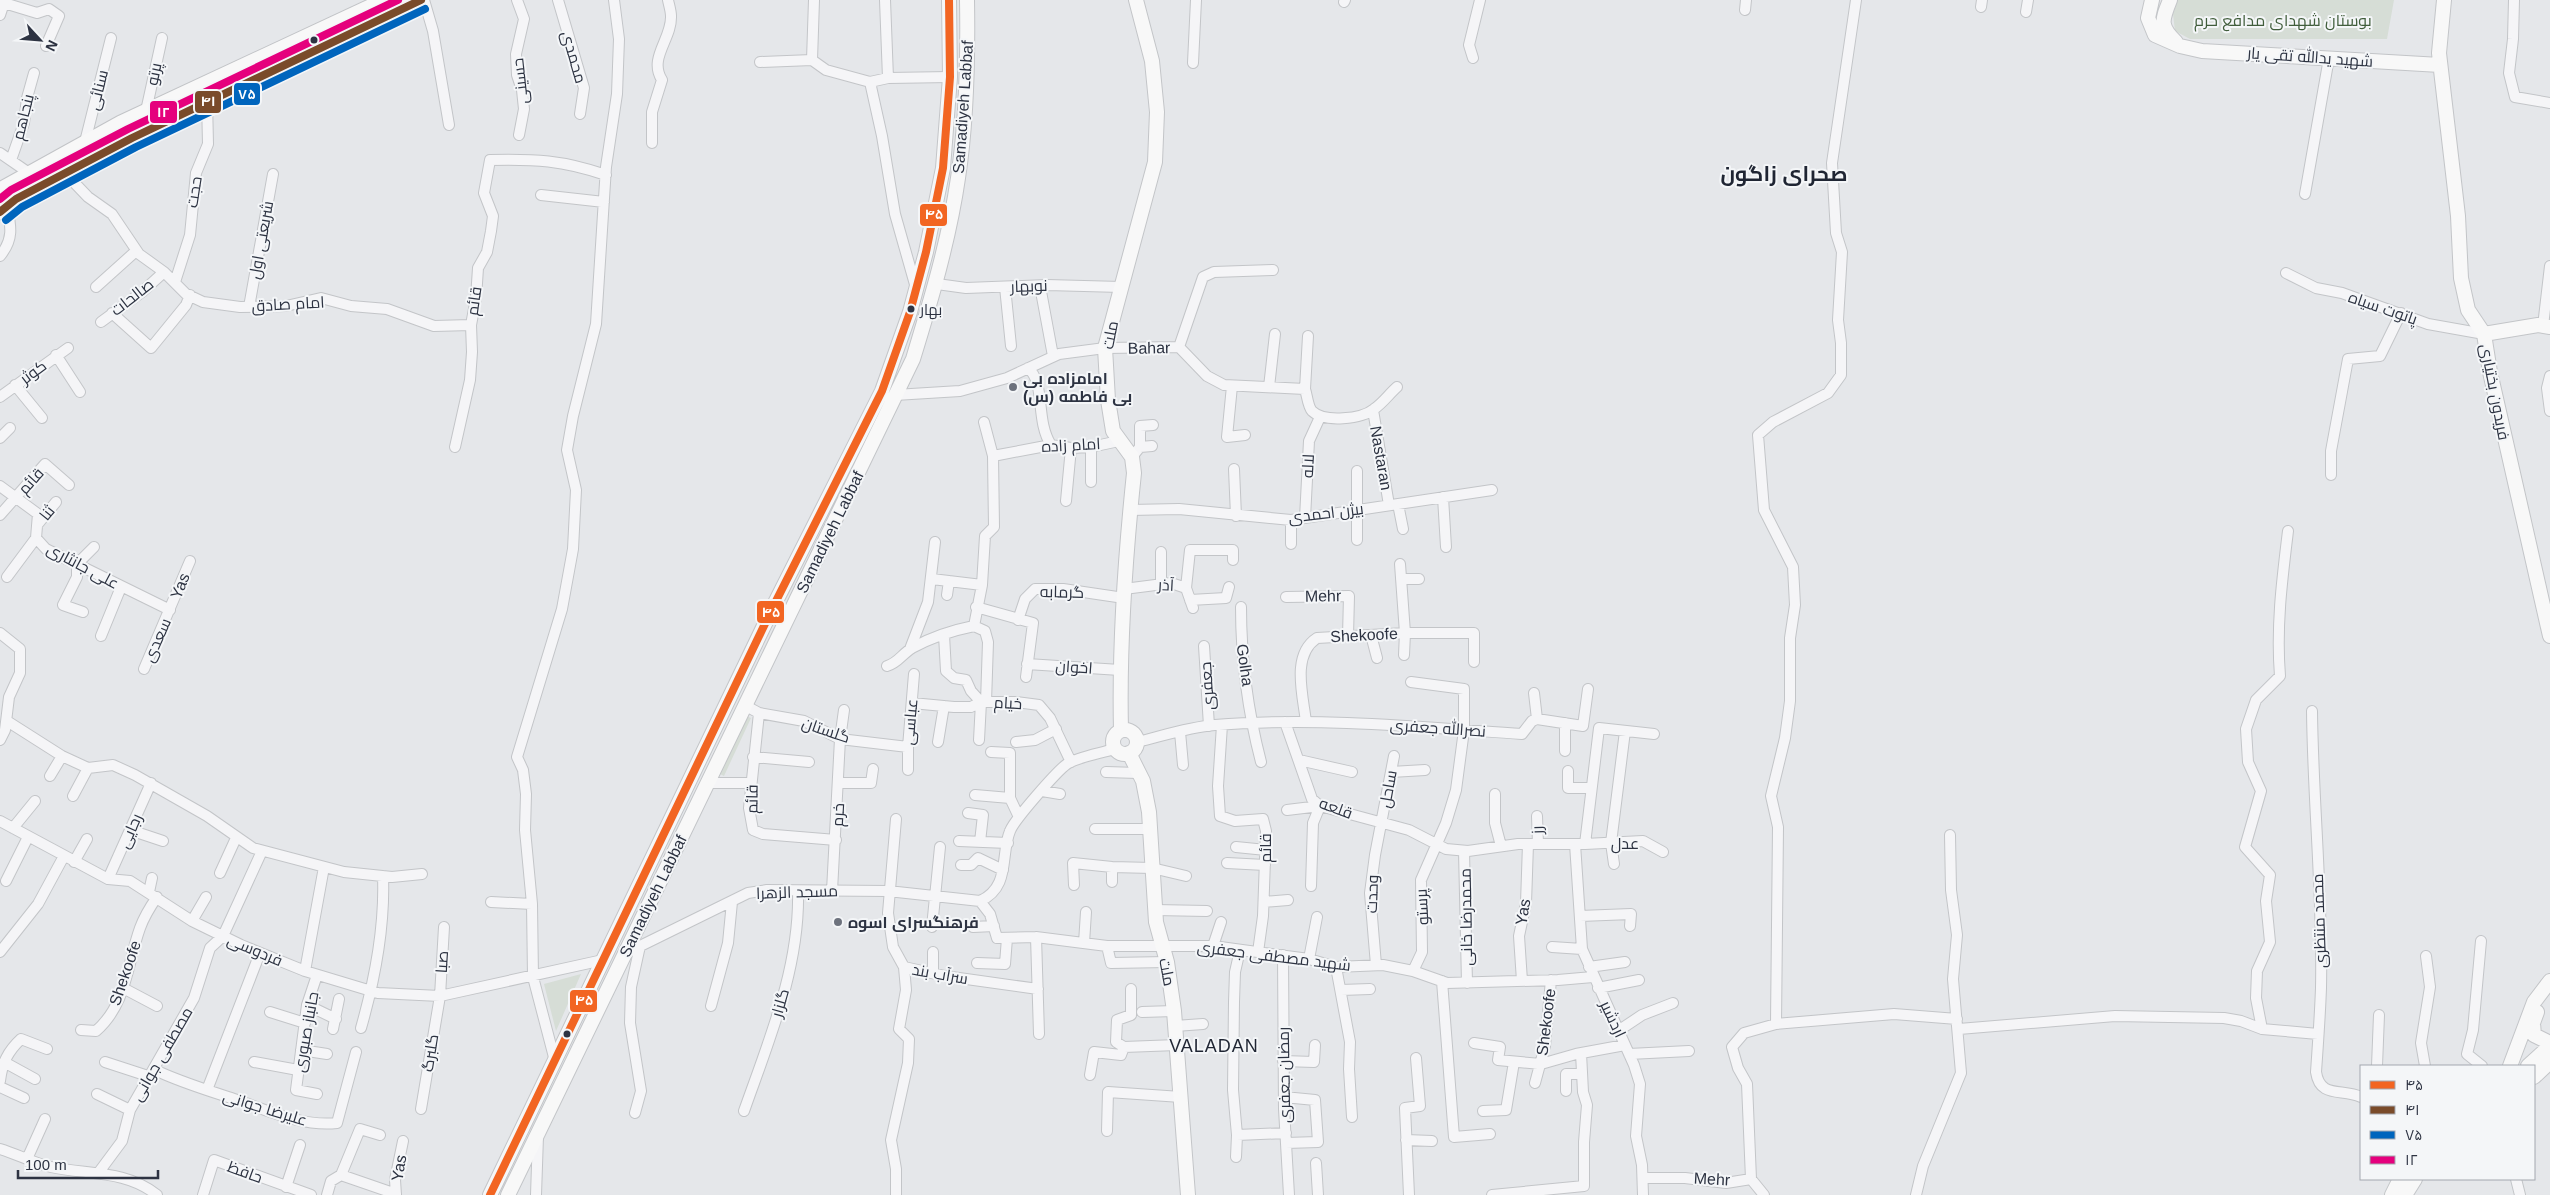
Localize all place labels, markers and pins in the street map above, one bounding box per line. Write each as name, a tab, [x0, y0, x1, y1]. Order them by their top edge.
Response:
unlabelled marker	[309, 35, 319, 45]
place label: بهار	[919, 301, 942, 320]
marker: بهار	[906, 304, 916, 314]
place label: امامزاده بی بی فاطمه (س)	[1023, 370, 1132, 406]
marker: امامزاده بی بی فاطمه (س)	[1007, 381, 1019, 393]
place label: فرهنگسرای اسوه	[848, 914, 979, 932]
marker: فرهنگسرای اسوه	[832, 916, 844, 928]
unlabelled marker	[562, 1029, 572, 1039]

